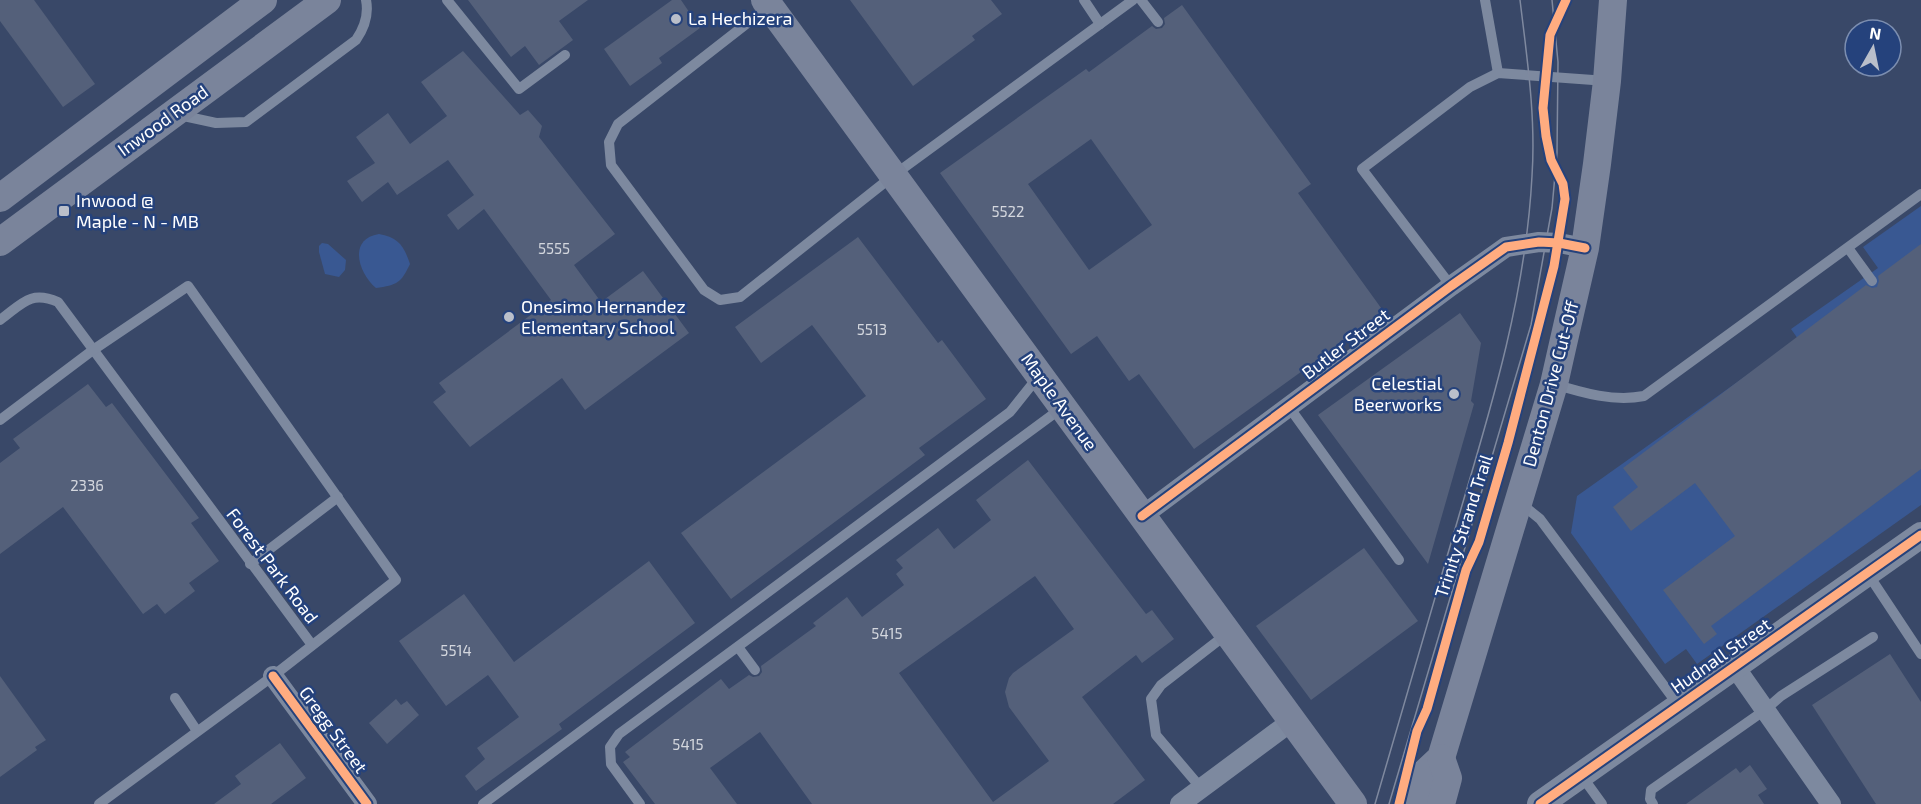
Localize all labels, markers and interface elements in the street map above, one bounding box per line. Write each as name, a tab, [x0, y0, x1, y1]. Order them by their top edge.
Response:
place label: La Hechizera	[688, 7, 793, 29]
marker: La Hechizera	[669, 12, 683, 26]
north arrow	[1843, 18, 1903, 78]
text: N	[1868, 22, 1883, 43]
street label: Inwood Road	[113, 80, 212, 160]
place label: Inwood @ Maple - N - MB	[76, 189, 199, 232]
house number: 5522	[992, 202, 1024, 220]
marker: Inwood @ Maple - N - MB	[57, 204, 71, 218]
house number: 5555	[538, 239, 570, 257]
place label: Onesimo Hernandez Elementary School	[521, 295, 686, 338]
street label: Denton Drive Cut-Off	[1517, 297, 1583, 469]
street label: Butler Street	[1297, 303, 1394, 383]
marker: Onesimo Hernandez Elementary School	[502, 310, 516, 324]
house number: 5513	[857, 320, 887, 338]
street label: Maple Avenue	[1017, 348, 1103, 454]
place label: Celestial Beerworks	[1354, 372, 1443, 415]
marker: Celestial Beerworks	[1447, 387, 1461, 401]
street label: Trinity Strand Trail	[1430, 451, 1497, 600]
house number: 2336	[70, 476, 104, 494]
street label: Forest Park Road	[222, 504, 323, 627]
street label: Hudnall Street	[1666, 612, 1775, 698]
house number: 5415	[871, 624, 903, 642]
house number: 5514	[440, 641, 472, 659]
street label: Gregg Street	[295, 682, 373, 777]
house number: 5415	[672, 735, 704, 753]

